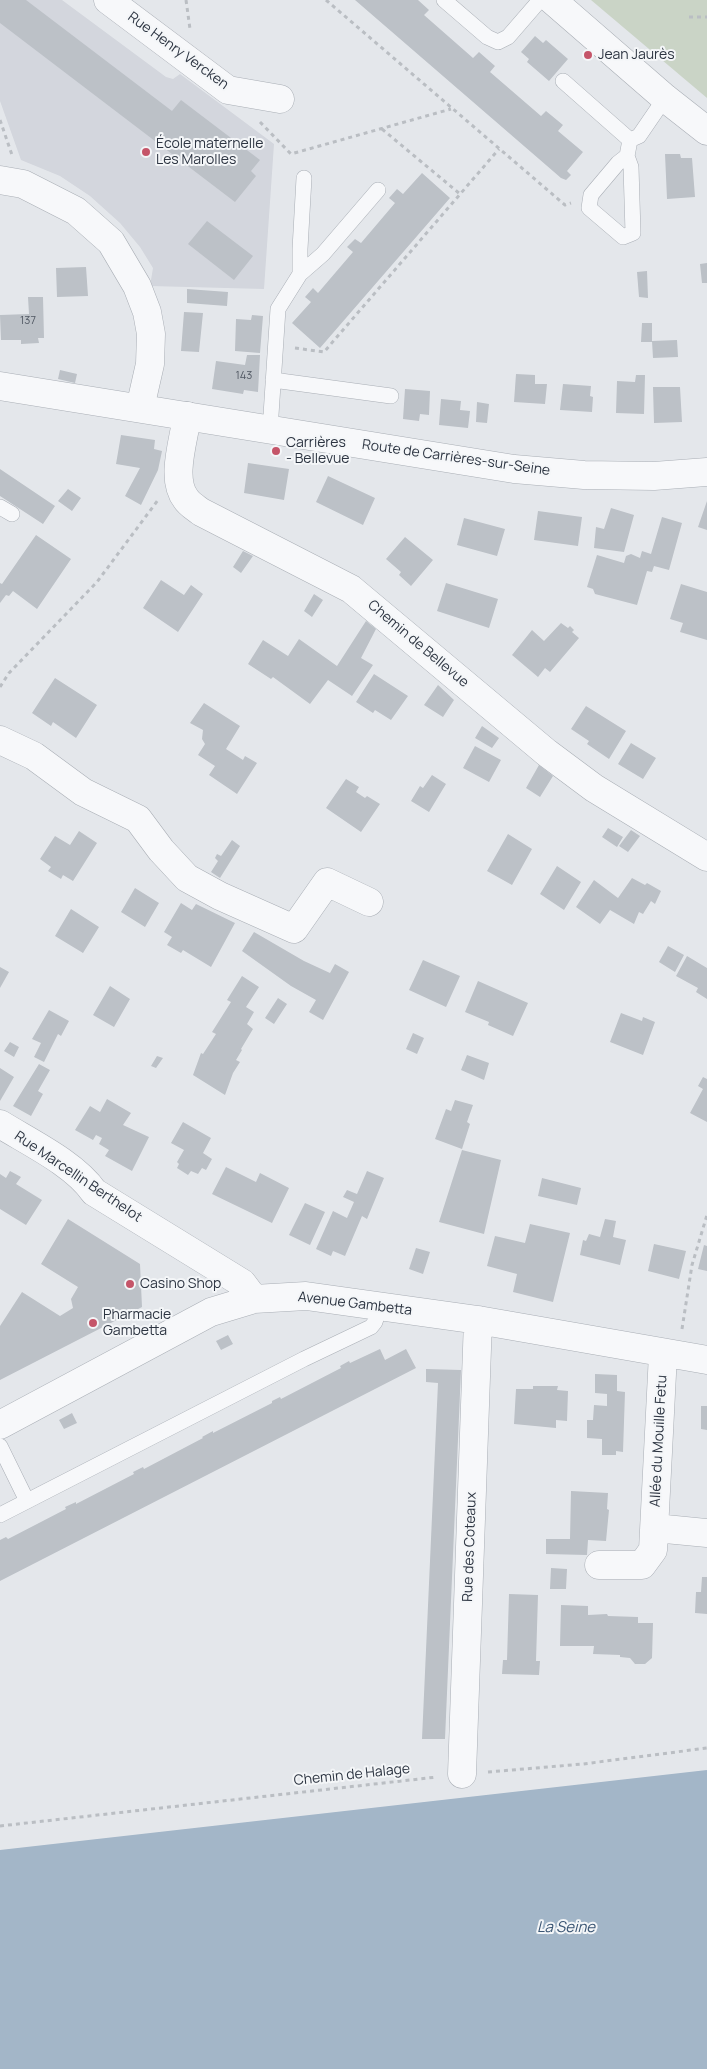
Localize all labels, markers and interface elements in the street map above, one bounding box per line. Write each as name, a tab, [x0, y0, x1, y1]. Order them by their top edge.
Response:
street label: Rue Henry Vercken	[124, 9, 232, 93]
place label: Jean Jaurès	[598, 47, 675, 63]
marker: Jean Jaurès	[582, 49, 594, 61]
place label: École maternelle Les Marolles	[156, 136, 263, 168]
marker: École maternelle Les Marolles	[140, 146, 152, 158]
house number: 137	[20, 314, 36, 328]
house number: 143	[236, 369, 252, 383]
place label: Carrières - Bellevue	[286, 435, 349, 468]
street label: Route de Carrières-sur-Seine	[361, 436, 551, 480]
marker: Carrières - Bellevue	[270, 445, 282, 457]
street label: Chemin de Bellevue	[364, 597, 472, 691]
street label: Rue Marcellin Berthelot	[11, 1128, 145, 1226]
place label: Casino Shop	[140, 1276, 221, 1292]
marker: Casino Shop	[124, 1278, 136, 1290]
street label: Avenue Gambetta	[297, 1289, 413, 1319]
place label: Pharmacie Gambetta	[103, 1307, 171, 1340]
marker: Pharmacie Gambetta	[87, 1317, 99, 1329]
street label: Allée du Mouille Fetu	[647, 1375, 671, 1507]
street label: Rue des Coteaux	[460, 1492, 480, 1602]
street label: Chemin de Halage	[293, 1761, 411, 1789]
water label: La Seine	[537, 1919, 595, 1937]

